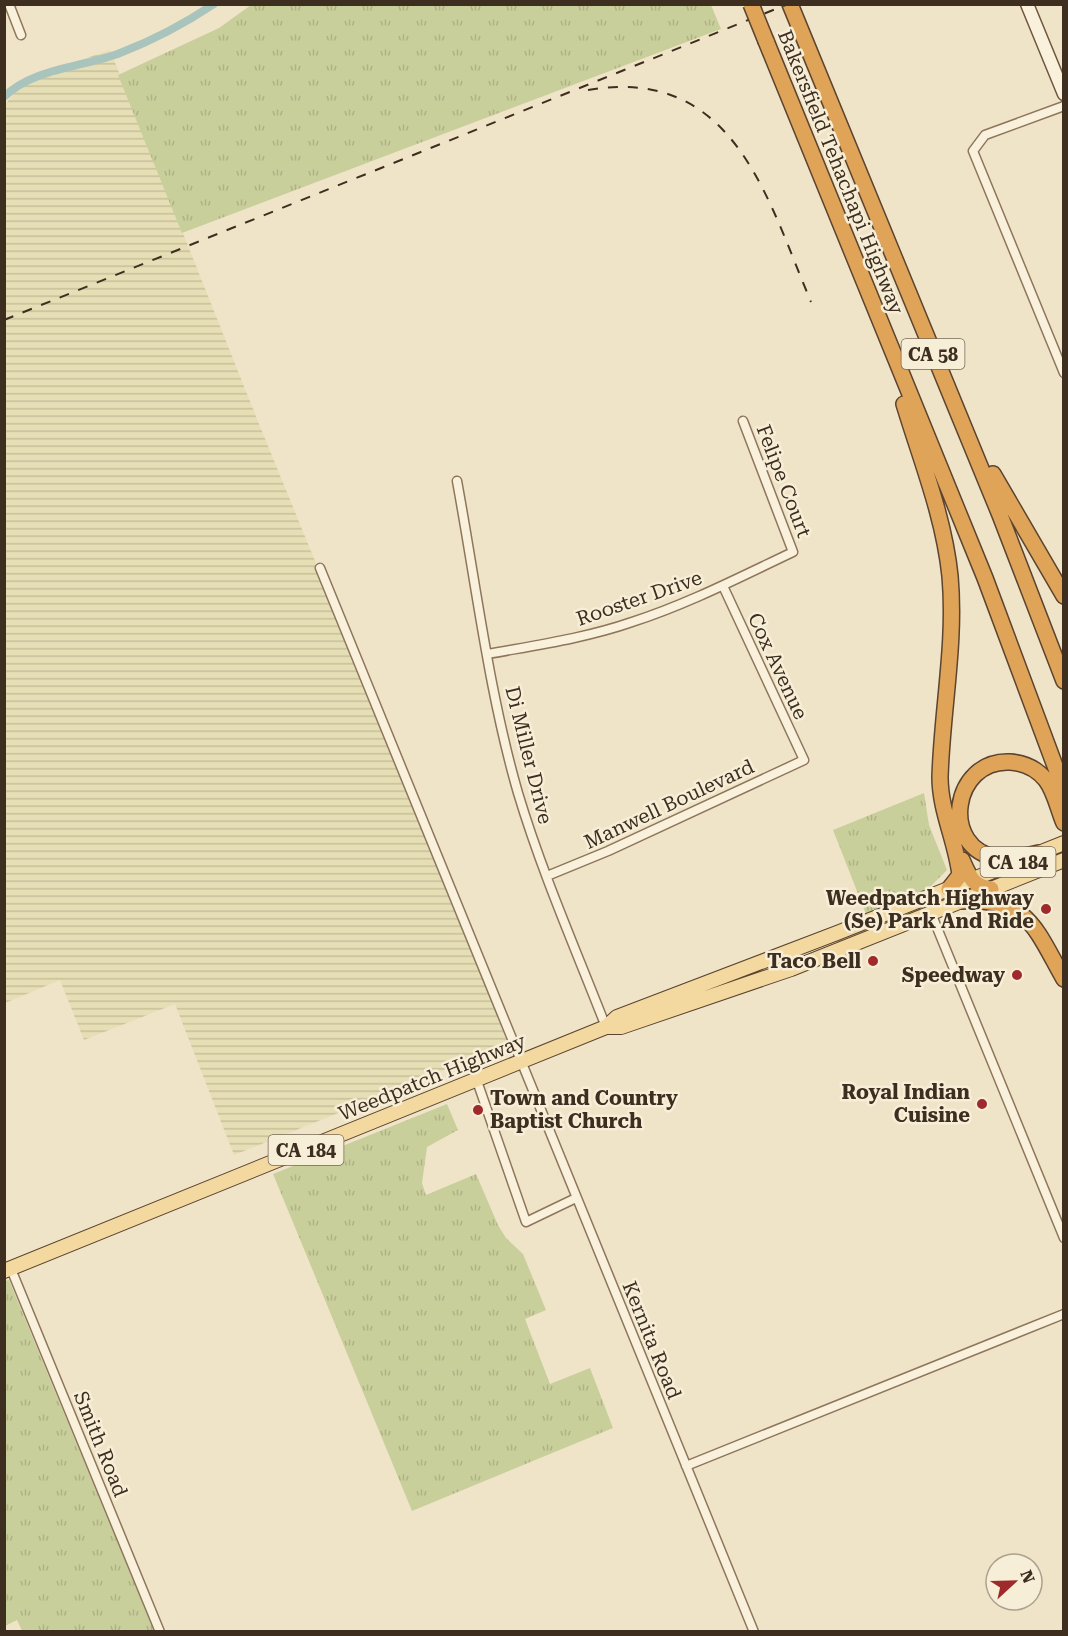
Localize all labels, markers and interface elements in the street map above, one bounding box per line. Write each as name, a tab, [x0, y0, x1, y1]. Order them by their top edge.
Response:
street label: Bakersfield Tehachapi Highway	[773, 26, 909, 318]
road number: CA 58	[902, 339, 964, 369]
street label: Felipe Court	[752, 421, 817, 541]
street label: Rooster Drive	[573, 565, 705, 631]
street label: Cox Avenue	[743, 609, 813, 723]
street label: Di Miller Drive	[500, 684, 558, 826]
street label: Manwell Boulevard	[580, 754, 758, 854]
road number: CA 184	[980, 847, 1056, 877]
place label: Weedpatch Highway (Se) Park And Ride	[826, 886, 1034, 933]
marker: Weedpatch Highway (Se) Park And Ride	[1039, 902, 1053, 916]
place label: Taco Bell	[767, 949, 861, 973]
marker: Taco Bell	[866, 954, 880, 968]
place label: Speedway	[902, 963, 1005, 987]
marker: Speedway	[1010, 968, 1024, 982]
street label: Weedpatch Highway	[335, 1028, 529, 1126]
place label: Royal Indian Cuisine	[842, 1080, 971, 1127]
place label: Town and Country Baptist Church	[490, 1086, 678, 1133]
marker: Royal Indian Cuisine	[975, 1097, 989, 1111]
marker: Town and Country Baptist Church	[471, 1103, 485, 1117]
road number: CA 184	[268, 1135, 344, 1165]
street label: Kernita Road	[617, 1278, 687, 1403]
street label: Smith Road	[69, 1388, 133, 1500]
north arrow	[984, 1552, 1044, 1612]
text: N	[1016, 1567, 1039, 1586]

